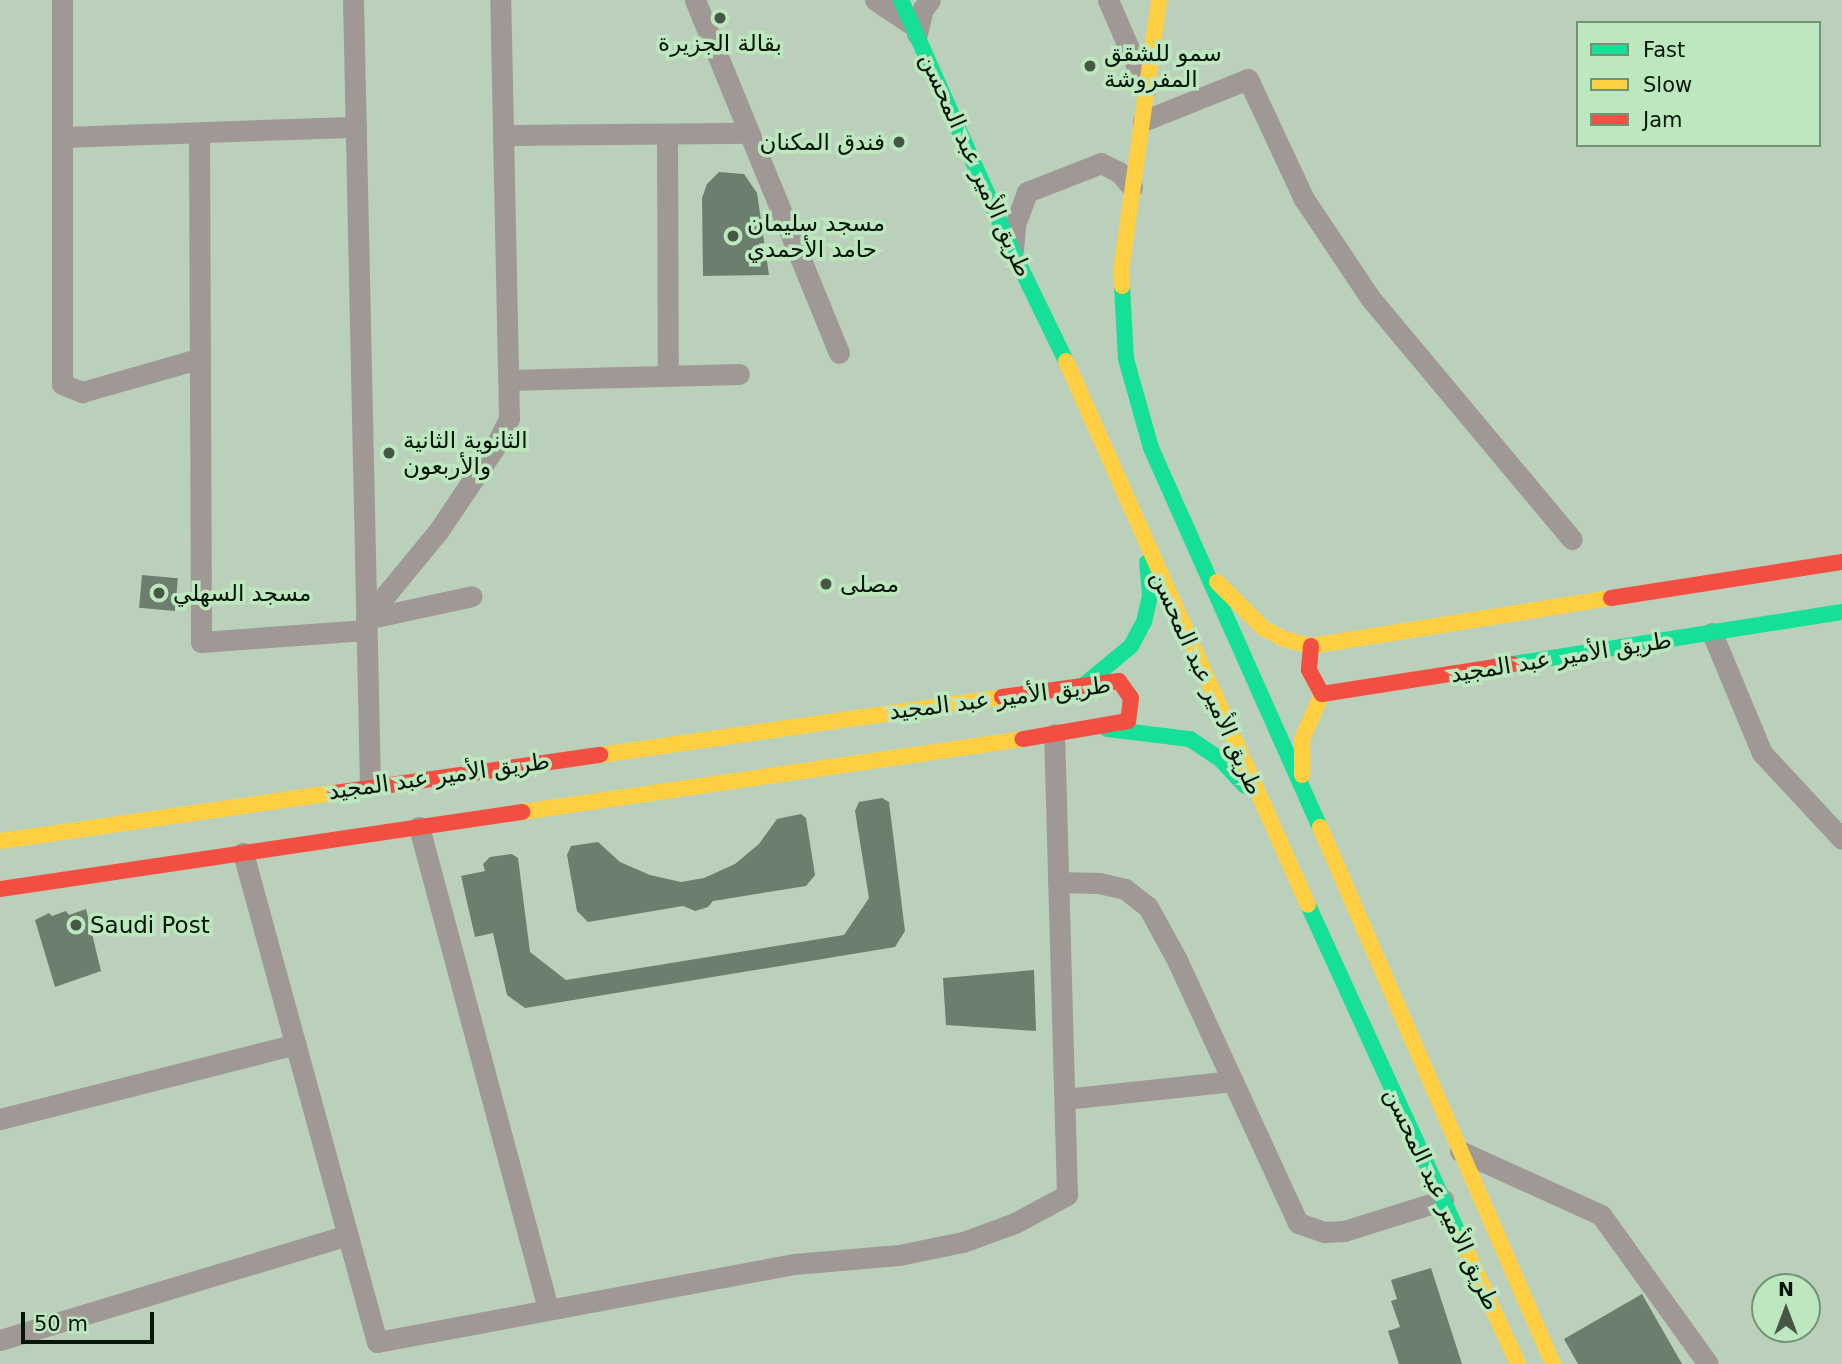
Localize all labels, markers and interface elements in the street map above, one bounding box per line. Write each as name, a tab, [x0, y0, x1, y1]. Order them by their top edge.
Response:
marker: بقالة الجزيرة	[712, 10, 728, 26]
legend	[1576, 21, 1821, 147]
place label: بقالة الجزيرة	[658, 29, 782, 57]
text: Fast	[1643, 38, 1685, 62]
place label: سمو للشقق المفروشة	[1104, 39, 1222, 93]
street label: طريق الأمير عبد المحسن	[914, 49, 1038, 281]
marker: سمو للشقق المفروشة	[1082, 58, 1098, 74]
text: Slow	[1643, 73, 1692, 97]
text: Jam	[1643, 108, 1683, 132]
place label: فندق المكنان	[760, 128, 885, 156]
marker: فندق المكنان	[891, 134, 907, 150]
place label: مسجد سليمان حامد الأحمدي	[747, 209, 885, 263]
marker: مسجد سليمان حامد الأحمدي	[725, 228, 741, 244]
place label: الثانوية الثانية والأربعون	[403, 426, 528, 480]
marker: الثانوية الثانية والأربعون	[381, 445, 397, 461]
street label: طريق الأمير عبد المحسن	[1145, 567, 1269, 799]
place label: مصلى	[840, 570, 899, 598]
marker: مصلى	[818, 576, 834, 592]
place label: مسجد السهلي	[173, 579, 311, 607]
marker: مسجد السهلي	[151, 585, 167, 601]
street label: طريق الأمير عبد المجيد	[1449, 626, 1673, 688]
street label: طريق الأمير عبد المجيد	[888, 671, 1112, 725]
street label: طريق الأمير عبد المجيد	[327, 747, 551, 805]
place label: Saudi Post	[90, 911, 210, 939]
marker: Saudi Post	[68, 917, 84, 933]
street label: طريق الأمير عبد المحسن	[1378, 1083, 1506, 1315]
north arrow	[1751, 1273, 1821, 1343]
text: N	[1778, 1278, 1794, 1300]
scale bar	[24, 1298, 158, 1342]
text: 50 m	[34, 1312, 88, 1336]

